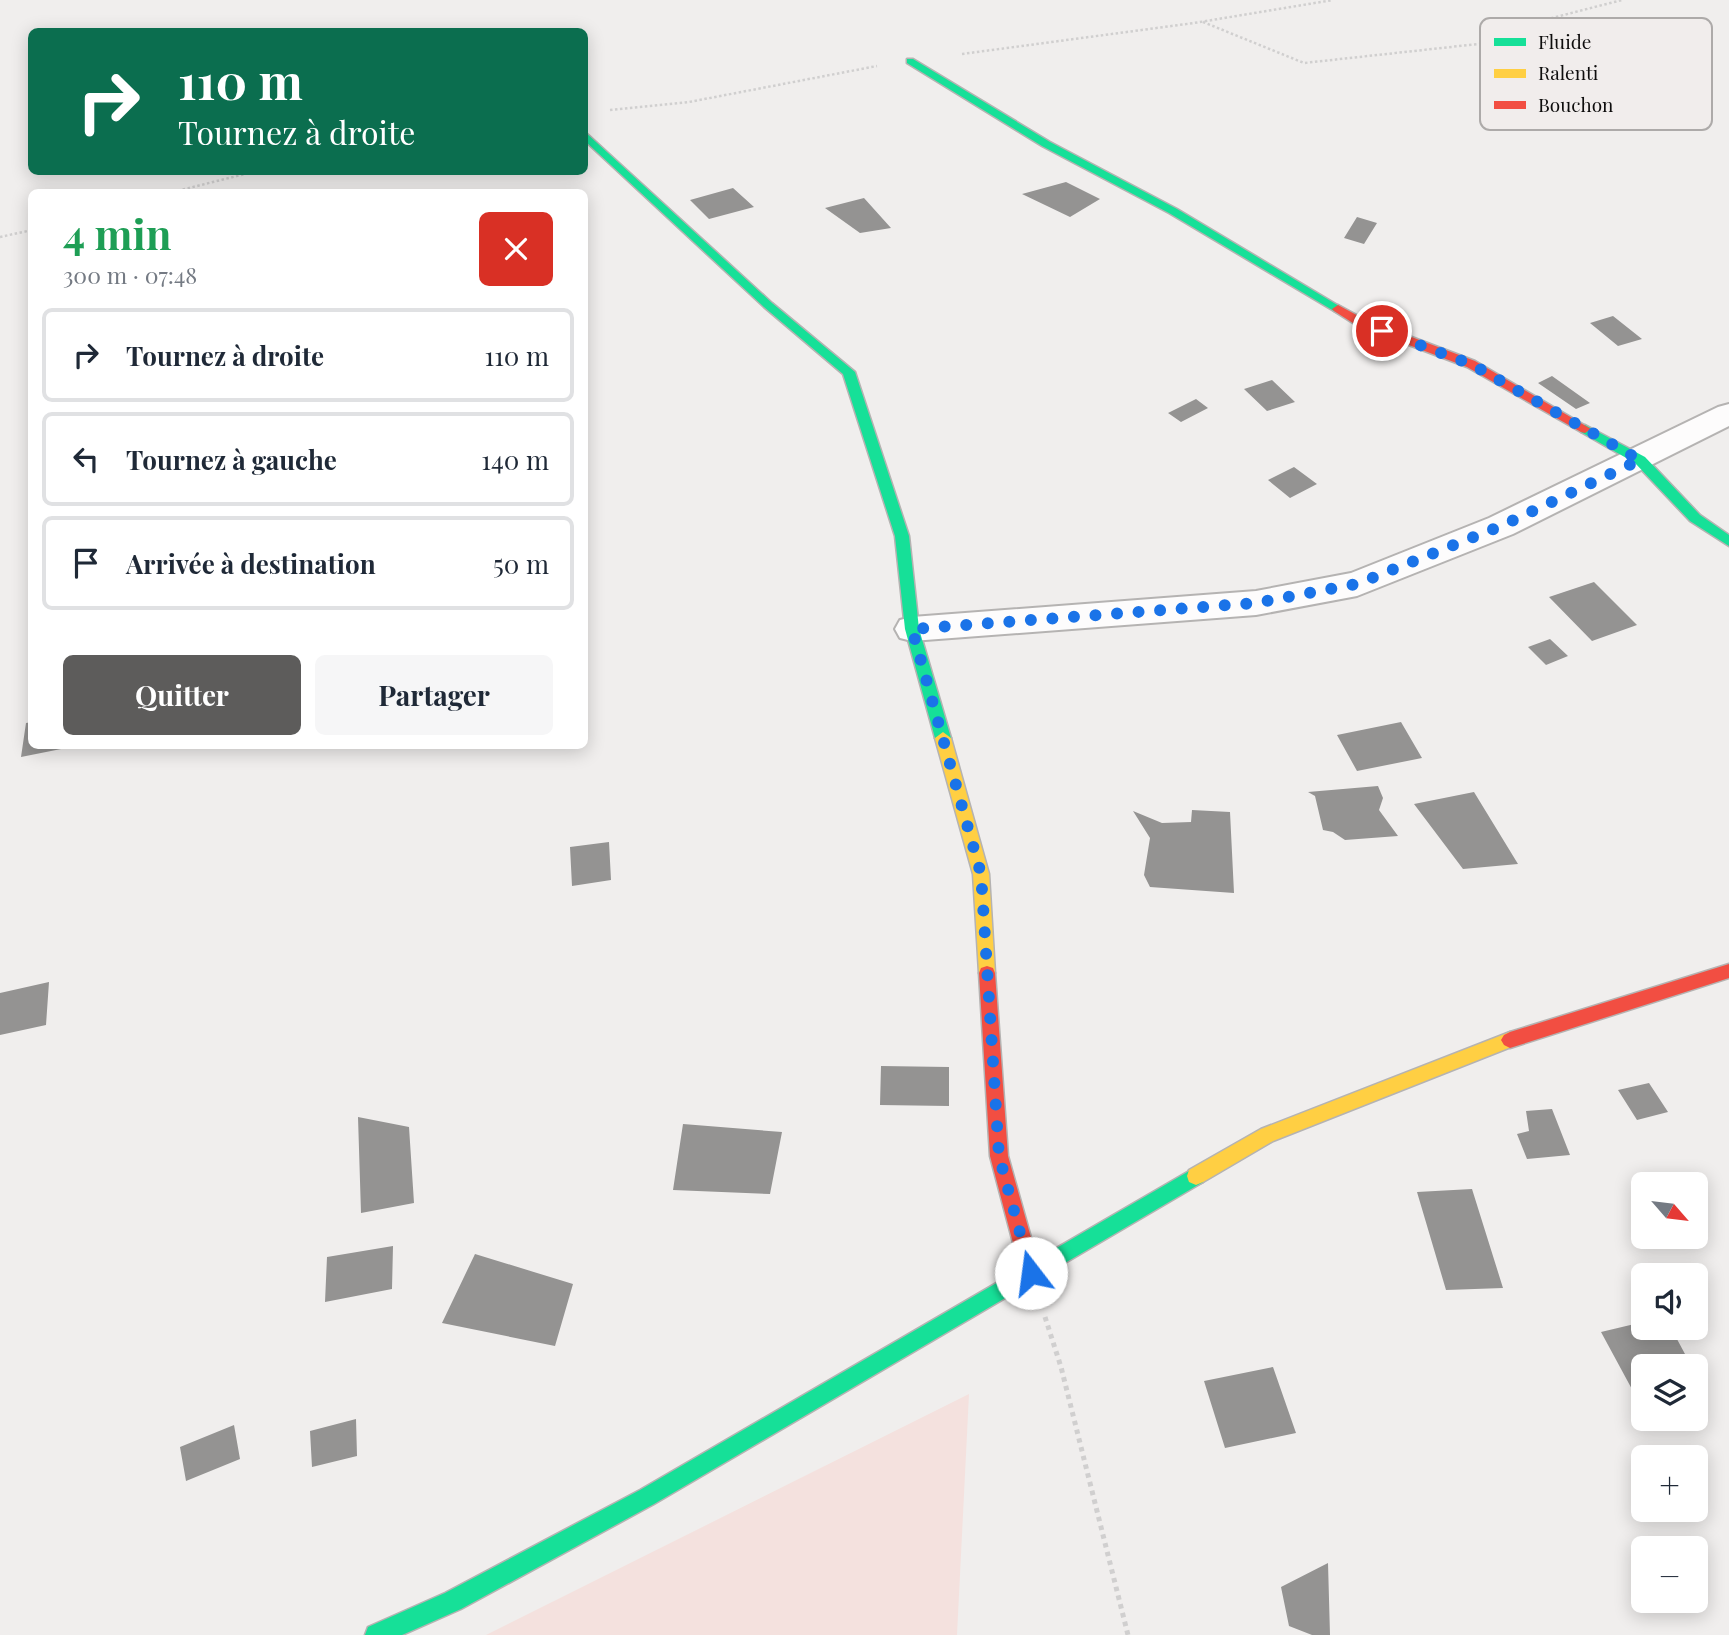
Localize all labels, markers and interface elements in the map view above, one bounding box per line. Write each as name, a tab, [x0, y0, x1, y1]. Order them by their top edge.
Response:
legend	[1480, 18, 1712, 130]
text: Fluide	[1538, 28, 1591, 54]
text: 110 m	[178, 47, 303, 112]
icon: right	[63, 56, 154, 147]
text: Ralenti	[1538, 59, 1599, 85]
text: Bouchon	[1538, 91, 1614, 117]
text: Tournez à droite	[178, 110, 416, 153]
text: 4 min	[63, 205, 172, 261]
button: close	[479, 212, 553, 286]
text: 300 m · 07:48	[63, 259, 197, 290]
pin	[1352, 301, 1412, 361]
icon: arrive	[1363, 312, 1401, 350]
icon: right	[67, 336, 105, 374]
text: Tournez à droite	[126, 338, 324, 373]
text: 110 m	[485, 338, 549, 373]
icon: left	[67, 440, 105, 478]
text: Tournez à gauche	[126, 442, 337, 477]
text: 140 m	[481, 442, 549, 477]
icon: arrive	[67, 544, 105, 582]
text: Arrivée à destination	[126, 546, 376, 581]
text: 50 m	[493, 546, 549, 581]
button: Quitter	[63, 655, 301, 735]
button: Partager	[315, 655, 553, 735]
north arrow	[1631, 1172, 1708, 1250]
map controls	[1631, 1172, 1708, 1613]
position arrow	[994, 1236, 1068, 1310]
button: sound	[1631, 1263, 1708, 1340]
button: layers	[1631, 1354, 1708, 1431]
button: +	[1631, 1445, 1708, 1522]
button: −	[1631, 1536, 1708, 1613]

